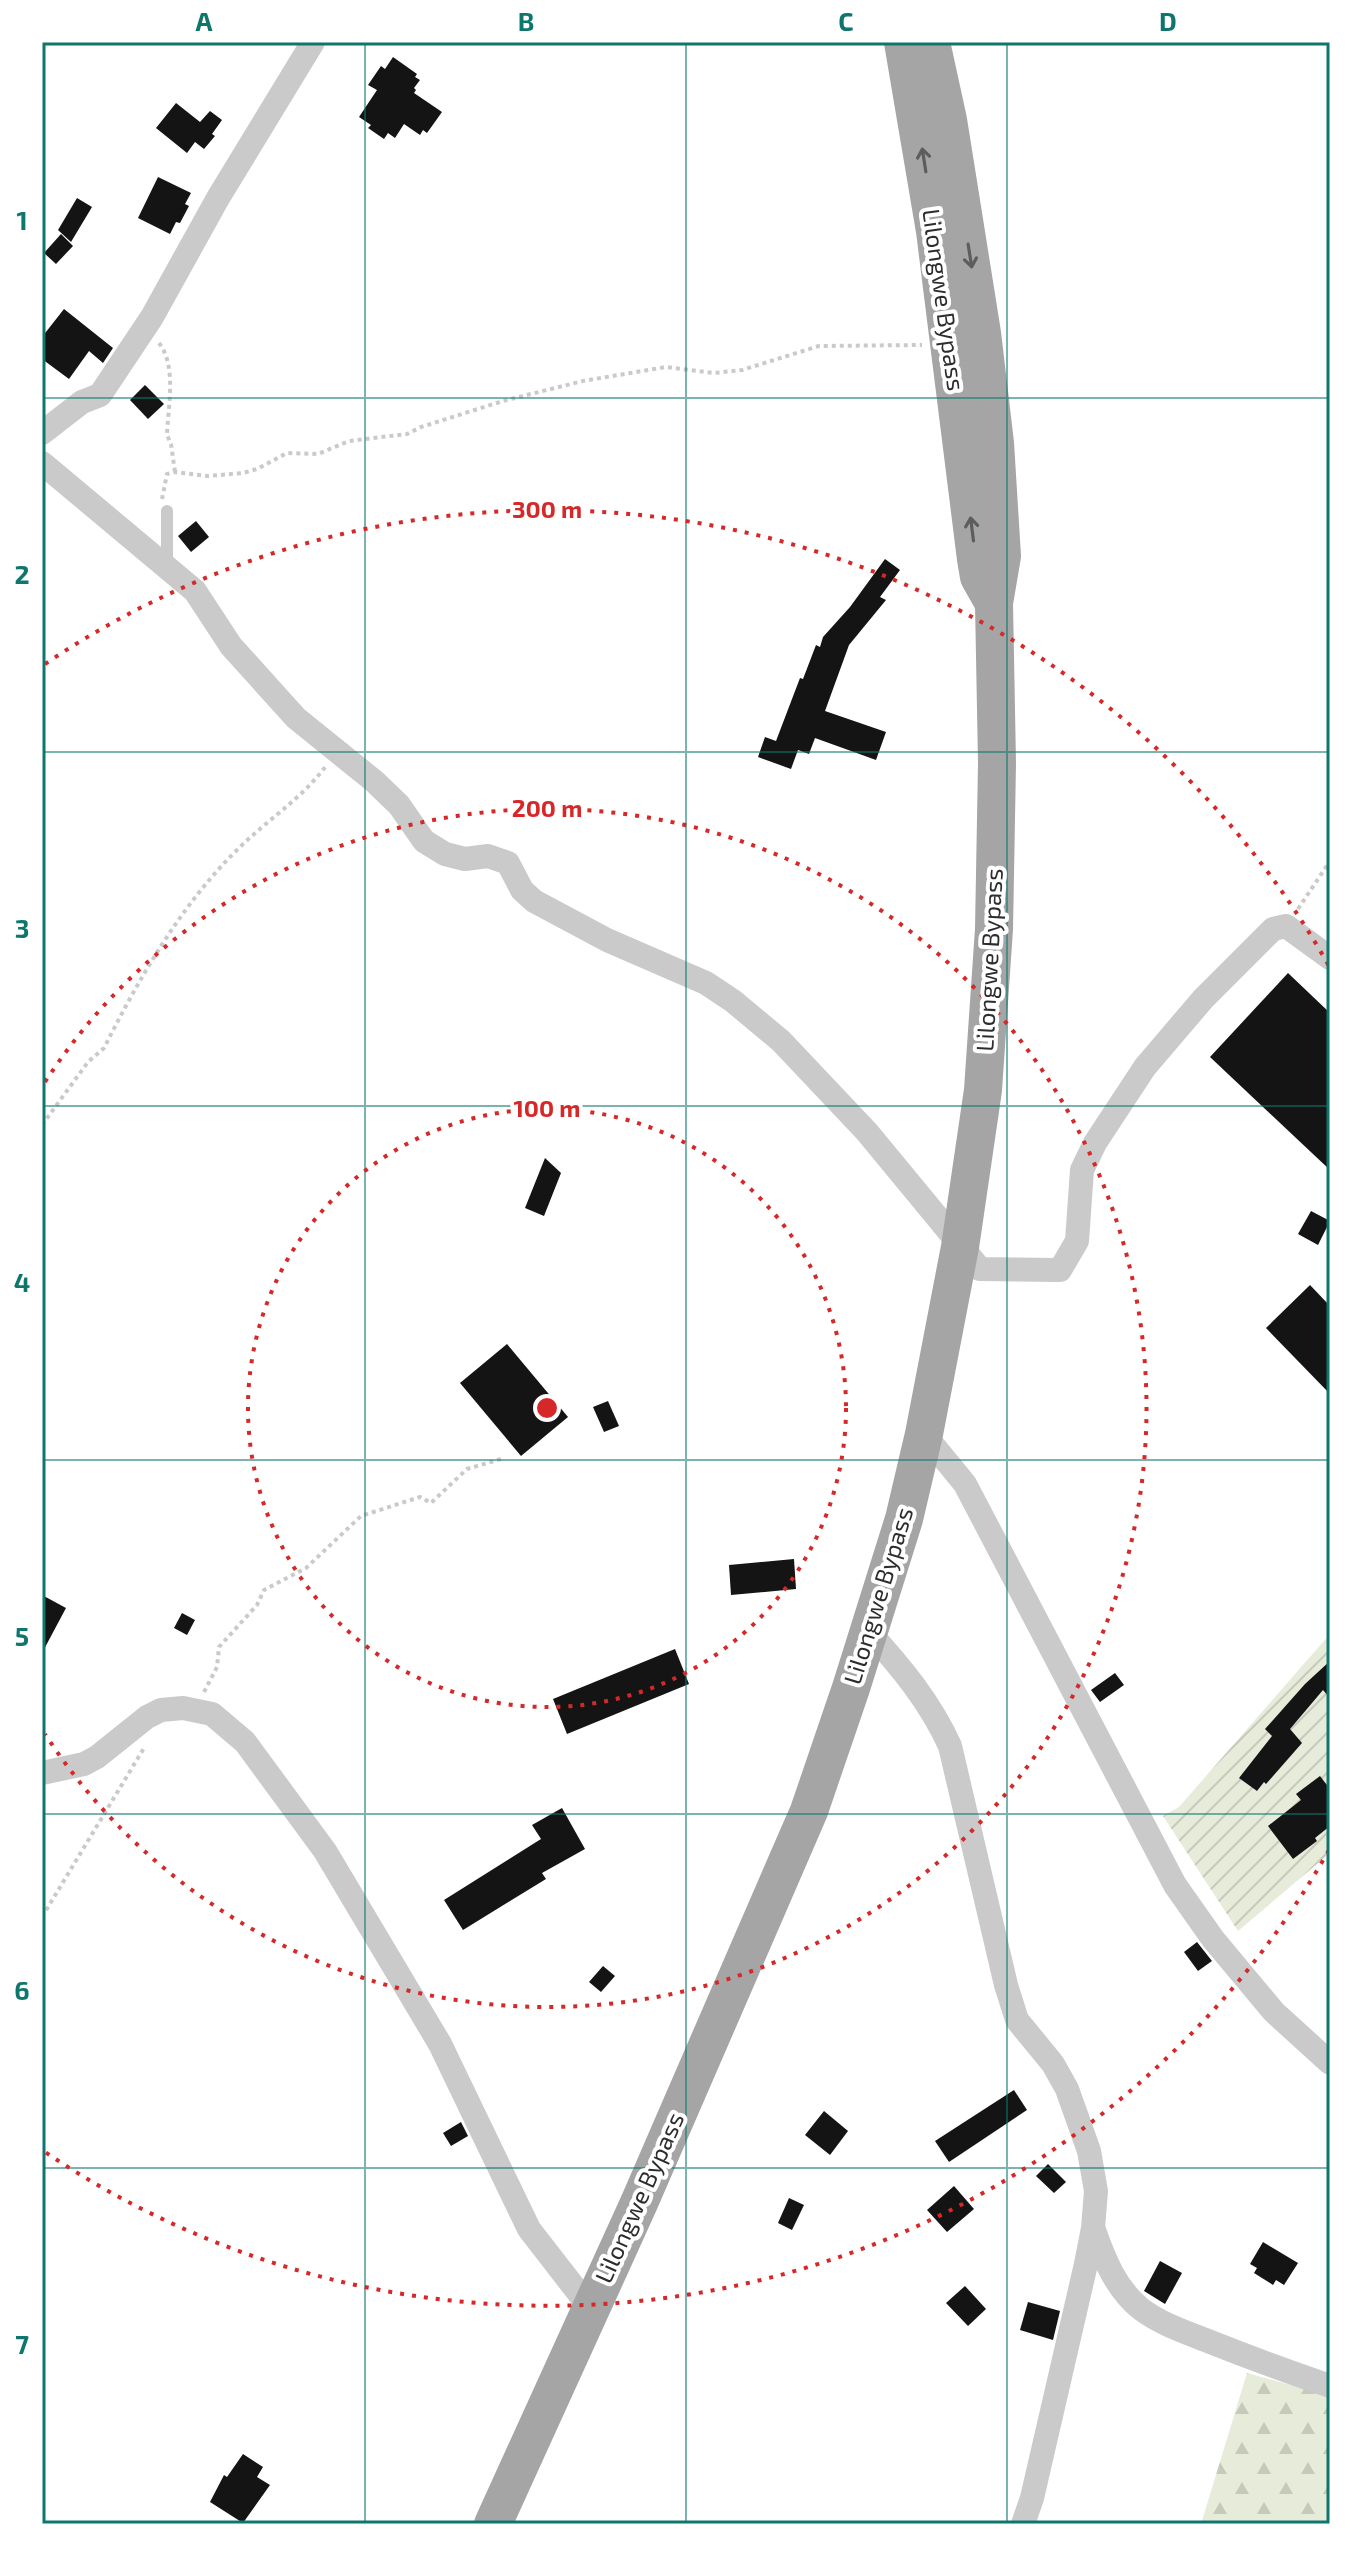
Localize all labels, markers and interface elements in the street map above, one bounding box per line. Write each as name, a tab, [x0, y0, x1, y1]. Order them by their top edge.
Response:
text: A	[196, 5, 213, 36]
text: B	[518, 5, 534, 36]
text: C	[838, 5, 854, 36]
text: D	[1159, 5, 1177, 36]
one-way arrow	[915, 148, 930, 173]
text: 1	[16, 204, 28, 235]
street label: Lilongwe Bypass	[917, 207, 972, 393]
one-way arrow	[963, 243, 978, 269]
text: 300 m	[512, 494, 582, 523]
one-way arrow	[964, 517, 979, 542]
text: 2	[14, 558, 30, 589]
text: 200 m	[512, 793, 582, 822]
street label: Lilongwe Bypass	[969, 868, 1008, 1052]
text: 3	[15, 912, 29, 943]
text: 100 m	[514, 1093, 580, 1122]
text: 4	[14, 1266, 30, 1297]
centre of rings	[533, 1394, 561, 1422]
street label: Lilongwe Bypass	[837, 1504, 918, 1687]
text: 5	[15, 1620, 29, 1651]
text: 6	[14, 1974, 30, 2005]
street label: Lilongwe Bypass	[588, 2108, 689, 2287]
text: 7	[15, 2328, 29, 2359]

